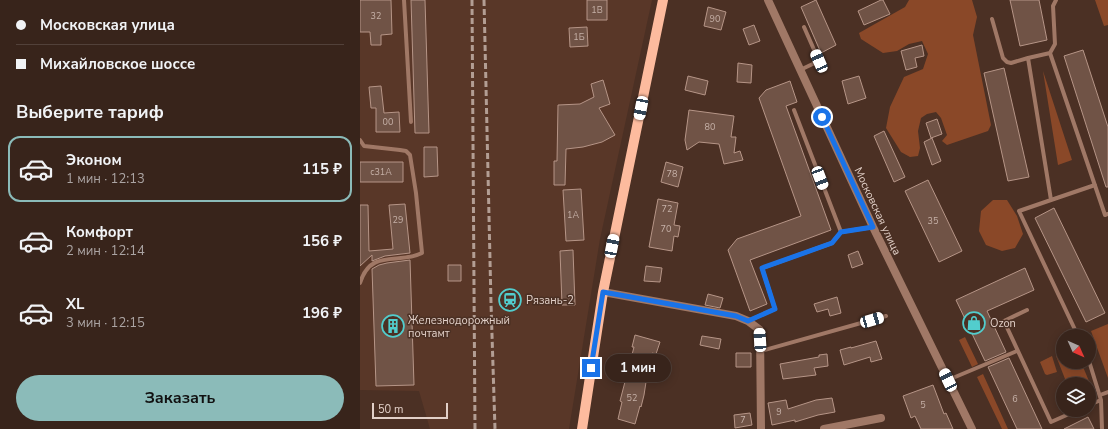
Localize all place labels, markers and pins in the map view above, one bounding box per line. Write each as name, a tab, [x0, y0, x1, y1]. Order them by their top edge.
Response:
station icon: Рязань-2	[497, 287, 523, 313]
place label: Рязань-2	[526, 293, 574, 308]
shop icon: Ozon	[961, 310, 987, 336]
building icon: Железнодорожный почтамт	[380, 313, 406, 339]
place label: Железнодорожный почтамт	[408, 313, 510, 341]
place label: Ozon	[990, 316, 1016, 331]

